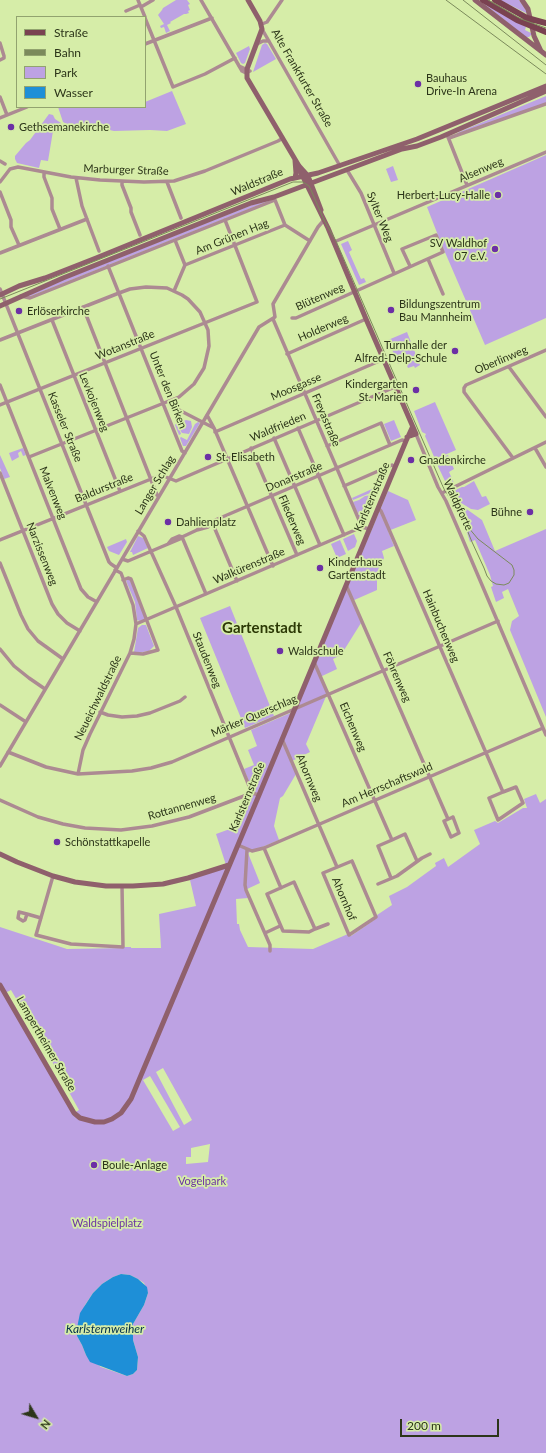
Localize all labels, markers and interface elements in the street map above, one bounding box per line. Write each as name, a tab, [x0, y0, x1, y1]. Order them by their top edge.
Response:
legend	[16, 16, 146, 108]
text: Straße	[54, 25, 88, 40]
street label: Alte Frankfurter Straße	[268, 27, 336, 129]
text: Bahn	[54, 45, 81, 60]
text: Park	[54, 65, 77, 80]
place label: Bauhaus Drive-In Arena	[426, 71, 497, 97]
marker: Bauhaus Drive-In Arena	[413, 79, 423, 89]
text: Wasser	[54, 85, 93, 100]
place label: Gethsemanekirche	[19, 120, 109, 134]
marker: Gethsemanekirche	[6, 122, 16, 132]
street label: Alsenweg	[457, 155, 505, 185]
street label: Marburger Straße	[83, 162, 169, 178]
street label: Waldstraße	[229, 165, 285, 199]
place label: Herbert-Lucy-Halle	[397, 188, 490, 202]
street label: Sylter Weg	[364, 190, 396, 244]
marker: Herbert-Lucy-Halle	[493, 190, 503, 200]
street label: Am Grünen Hag	[194, 216, 270, 258]
place label: SV Waldhof 07 e.V.	[430, 236, 487, 262]
marker: SV Waldhof 07 e.V.	[490, 244, 500, 254]
street label: Blütenweg	[294, 280, 346, 314]
place label: Bildungszentrum Bau Mannheim	[399, 297, 480, 323]
place label: Erlöserkirche	[27, 304, 90, 318]
marker: Bildungszentrum Bau Mannheim	[386, 305, 396, 315]
marker: Erlöserkirche	[14, 306, 24, 316]
street label: Holderweg	[296, 312, 350, 344]
street label: Wotanstraße	[93, 327, 157, 363]
place label: Turnhalle der Alfred-Delp-Schule	[354, 338, 447, 364]
street label: Oberlinweg	[473, 343, 529, 377]
marker: Turnhalle der Alfred-Delp-Schule	[450, 346, 460, 356]
street label: Unter den Birken	[146, 349, 190, 431]
street label: Levkojenweg	[76, 370, 112, 434]
street label: Moosgasse	[269, 370, 323, 404]
place label: Kindergarten St. Marien	[345, 377, 408, 403]
marker: Kindergarten St. Marien	[411, 385, 421, 395]
street label: Kasseler Straße	[45, 390, 85, 464]
street label: Freyastraße	[309, 391, 343, 449]
street label: Waldfrieden	[248, 409, 308, 445]
place label: St. Elisabeth	[216, 450, 275, 464]
marker: St. Elisabeth	[203, 452, 213, 462]
street label: Langer Schlag	[132, 453, 178, 517]
place label: Gnadenkirche	[419, 453, 486, 467]
marker: Gnadenkirche	[406, 455, 416, 465]
street label: Donarstraße	[264, 459, 324, 495]
street label: Karlsternstraße	[351, 460, 393, 534]
street label: Malvenweg	[36, 465, 70, 521]
street label: Baldurstraße	[73, 470, 135, 506]
street label: Waldpforte	[440, 477, 476, 533]
street label: Fliederweg	[276, 493, 308, 547]
place label: Bühne	[491, 505, 522, 519]
marker: Bühne	[525, 507, 535, 517]
place label: Dahlienplatz	[176, 515, 236, 529]
marker: Dahlienplatz	[163, 517, 173, 527]
street label: Narzissenweg	[23, 521, 61, 587]
street label: Walkürenstraße	[211, 545, 287, 587]
place label: Kinderhaus Gartenstadt	[328, 555, 386, 581]
marker: Kinderhaus Gartenstadt	[315, 563, 325, 573]
street label: Hainbuchenweg	[420, 587, 462, 665]
district label: Gartenstadt	[222, 619, 302, 637]
street label: Staudenweg	[190, 630, 224, 690]
place label: Waldschule	[288, 644, 344, 658]
marker: Waldschule	[275, 646, 285, 656]
street label: Föhrenweg	[380, 650, 414, 704]
street label: Neueichwaldstraße	[72, 653, 124, 743]
street label: Märker Querschlag	[209, 692, 299, 740]
street label: Eichenweg	[337, 700, 369, 754]
street label: Ahornweg	[293, 752, 325, 804]
street label: Karlsternstraße	[226, 760, 268, 834]
street label: Am Herrschaftswald	[339, 760, 435, 810]
street label: Rottannenweg	[147, 791, 217, 823]
place label: Schönstattkapelle	[65, 835, 150, 849]
marker: Schönstattkapelle	[52, 837, 62, 847]
street label: Ahornhof	[329, 875, 359, 923]
street label: Lampertheimer Straße	[13, 994, 79, 1094]
place label: Boule-Anlage	[102, 1158, 167, 1172]
marker: Boule-Anlage	[89, 1160, 99, 1170]
park label: Vogelpark	[178, 1174, 226, 1188]
park label: Waldspielplatz	[72, 1216, 142, 1230]
water label: Karlsternweiher	[66, 1322, 144, 1336]
north arrow	[16, 1397, 56, 1437]
scale bar	[402, 1411, 501, 1437]
text: N	[38, 1417, 54, 1432]
text: 200 m	[407, 1418, 441, 1433]

